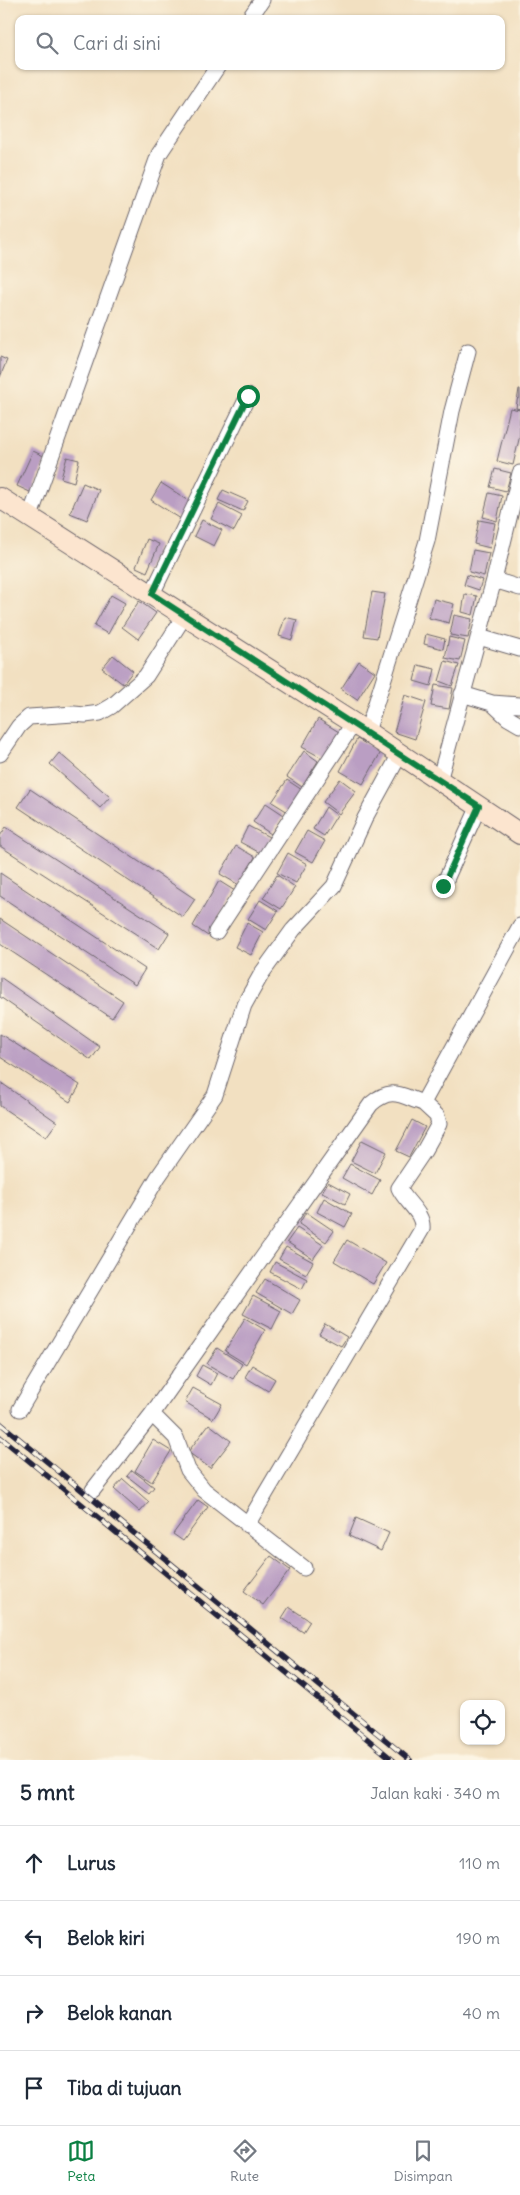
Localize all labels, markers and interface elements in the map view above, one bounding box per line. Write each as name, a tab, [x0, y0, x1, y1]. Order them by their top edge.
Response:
search box	[15, 15, 505, 70]
icon: search	[33, 29, 61, 57]
text: Cari di sini	[73, 31, 161, 55]
route start	[237, 385, 260, 408]
route end	[432, 875, 455, 898]
map controls	[460, 1700, 505, 1745]
button: locate	[460, 1700, 505, 1745]
text: 5 mnt	[20, 1779, 75, 1806]
text: Jalan kaki · 340 m	[370, 1783, 500, 1803]
icon: ahead	[20, 1849, 48, 1877]
text: Lurus	[67, 1851, 116, 1875]
text: 110 m	[459, 1853, 500, 1873]
icon: left	[20, 1924, 48, 1952]
text: Belok kiri	[67, 1926, 145, 1950]
text: 190 m	[456, 1928, 500, 1948]
icon: right	[20, 1999, 48, 2027]
text: Belok kanan	[67, 2001, 172, 2025]
text: 40 m	[462, 2003, 500, 2023]
icon: arrive	[20, 2074, 48, 2102]
text: Tiba di tujuan	[67, 2076, 182, 2100]
tab: Peta	[67, 2137, 95, 2185]
tab: Rute	[230, 2137, 259, 2185]
tab: Disimpan	[394, 2137, 453, 2185]

